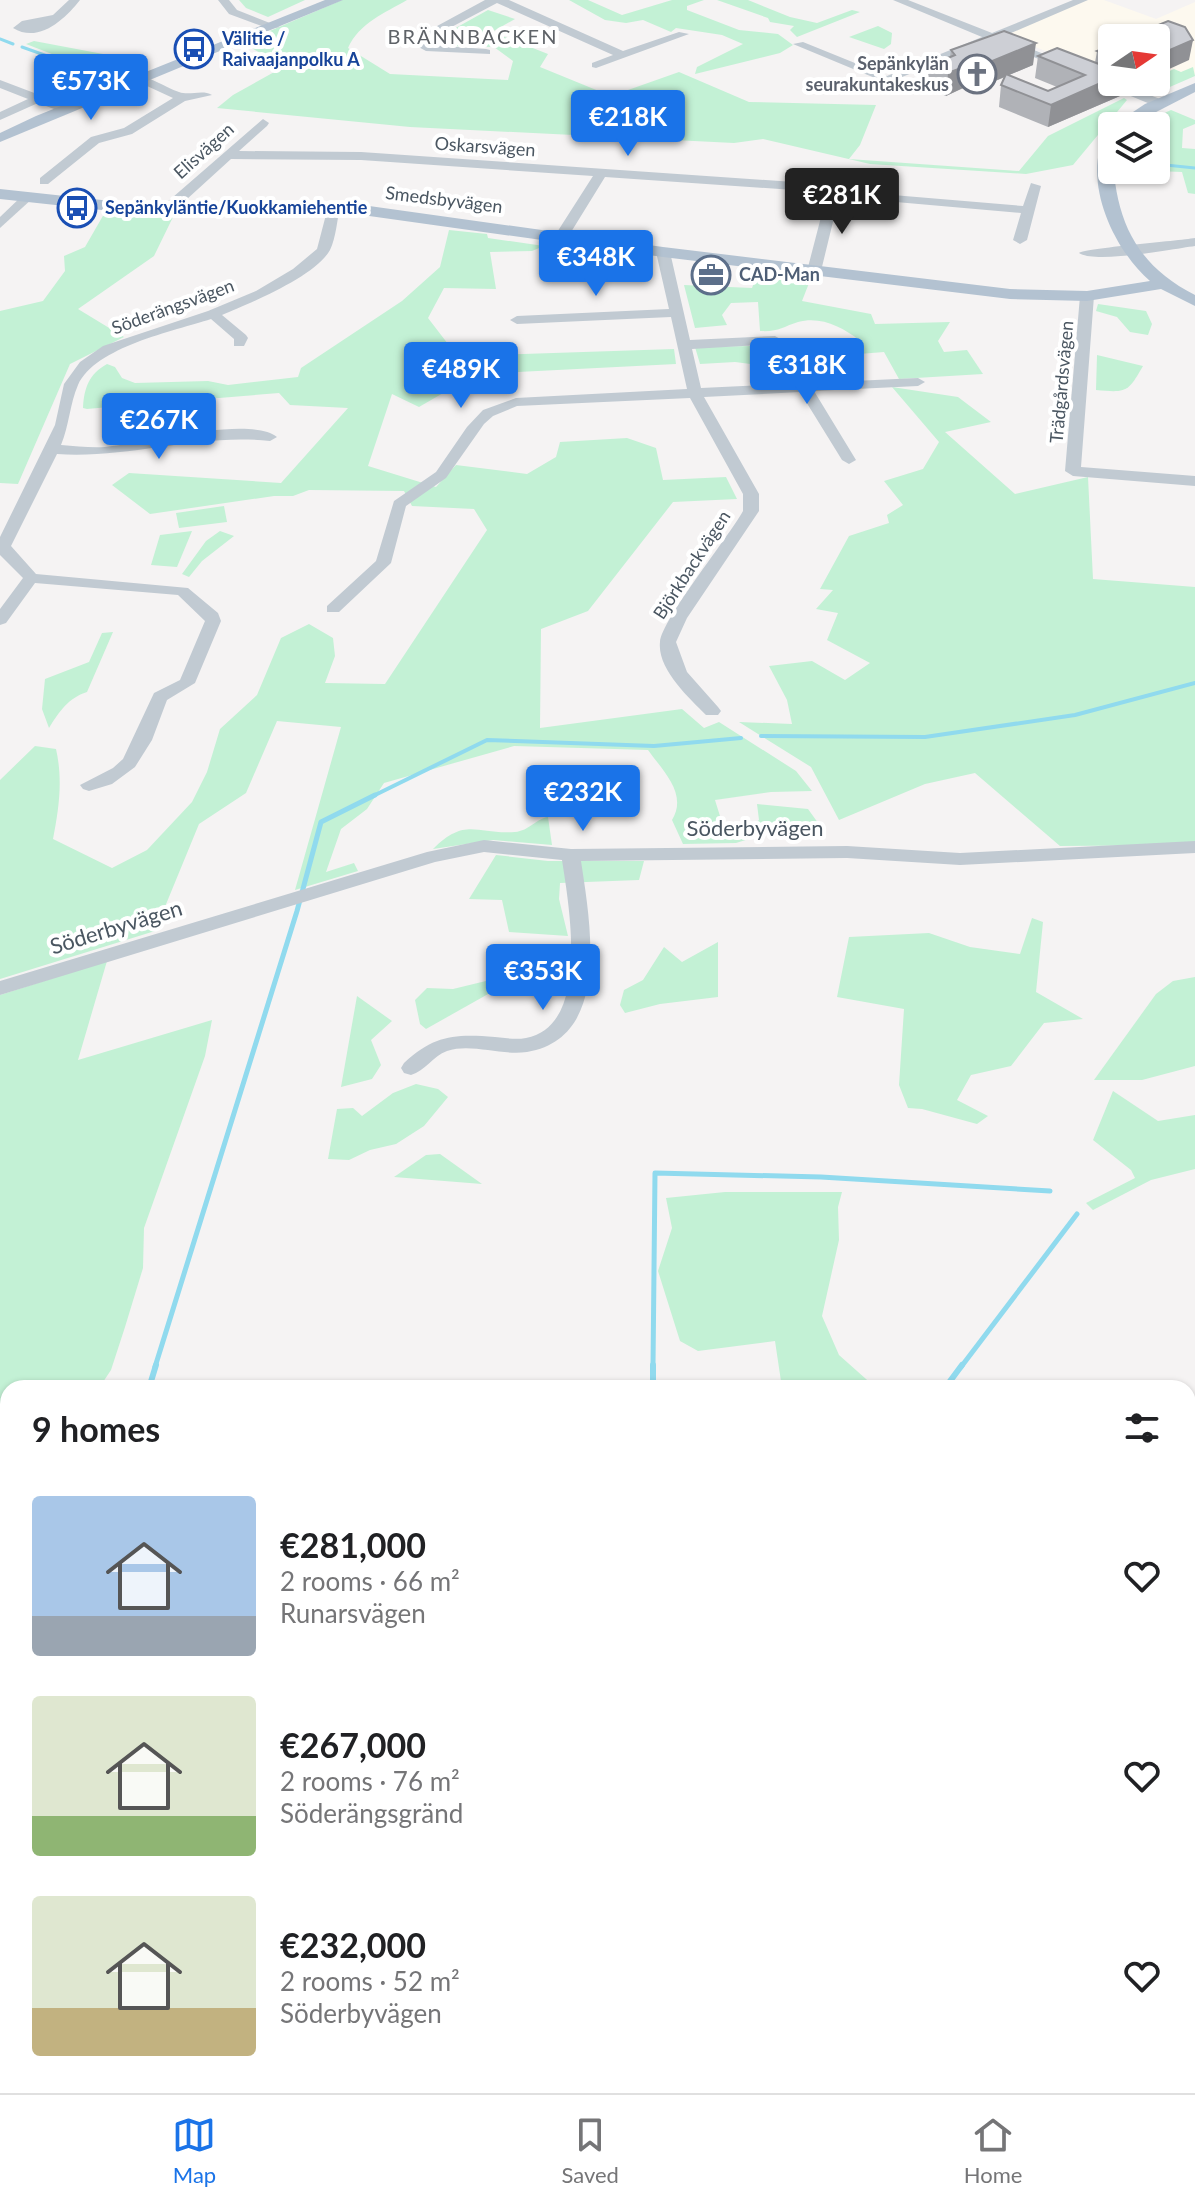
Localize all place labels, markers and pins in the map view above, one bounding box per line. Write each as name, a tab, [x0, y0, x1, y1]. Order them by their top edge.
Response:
place label: Välitie / Raivaajanpolku A	[221, 27, 360, 70]
bus stop icon: Välitie / Raivaajanpolku A	[173, 28, 215, 70]
place label: Sepänkylän seurakuntakeskus	[806, 52, 949, 95]
church icon: Sepänkylän seurakuntakeskus	[956, 53, 998, 95]
pin: €573K	[35, 54, 147, 122]
pin: €218K	[572, 90, 684, 158]
pin: €281K	[786, 168, 898, 236]
bus stop icon: Sepänkyläntie/Kuokkamiehentie	[56, 187, 98, 229]
place label: Sepänkyläntie/Kuokkamiehentie	[105, 196, 368, 218]
pin: €348K	[540, 230, 652, 298]
office icon: CAD-Man	[690, 254, 732, 296]
place label: CAD-Man	[739, 263, 820, 285]
pin: €318K	[751, 338, 863, 406]
pin: €489K	[405, 342, 517, 410]
pin: €267K	[103, 393, 215, 461]
pin: €232K	[527, 765, 639, 833]
pin: €353K	[487, 944, 599, 1012]

